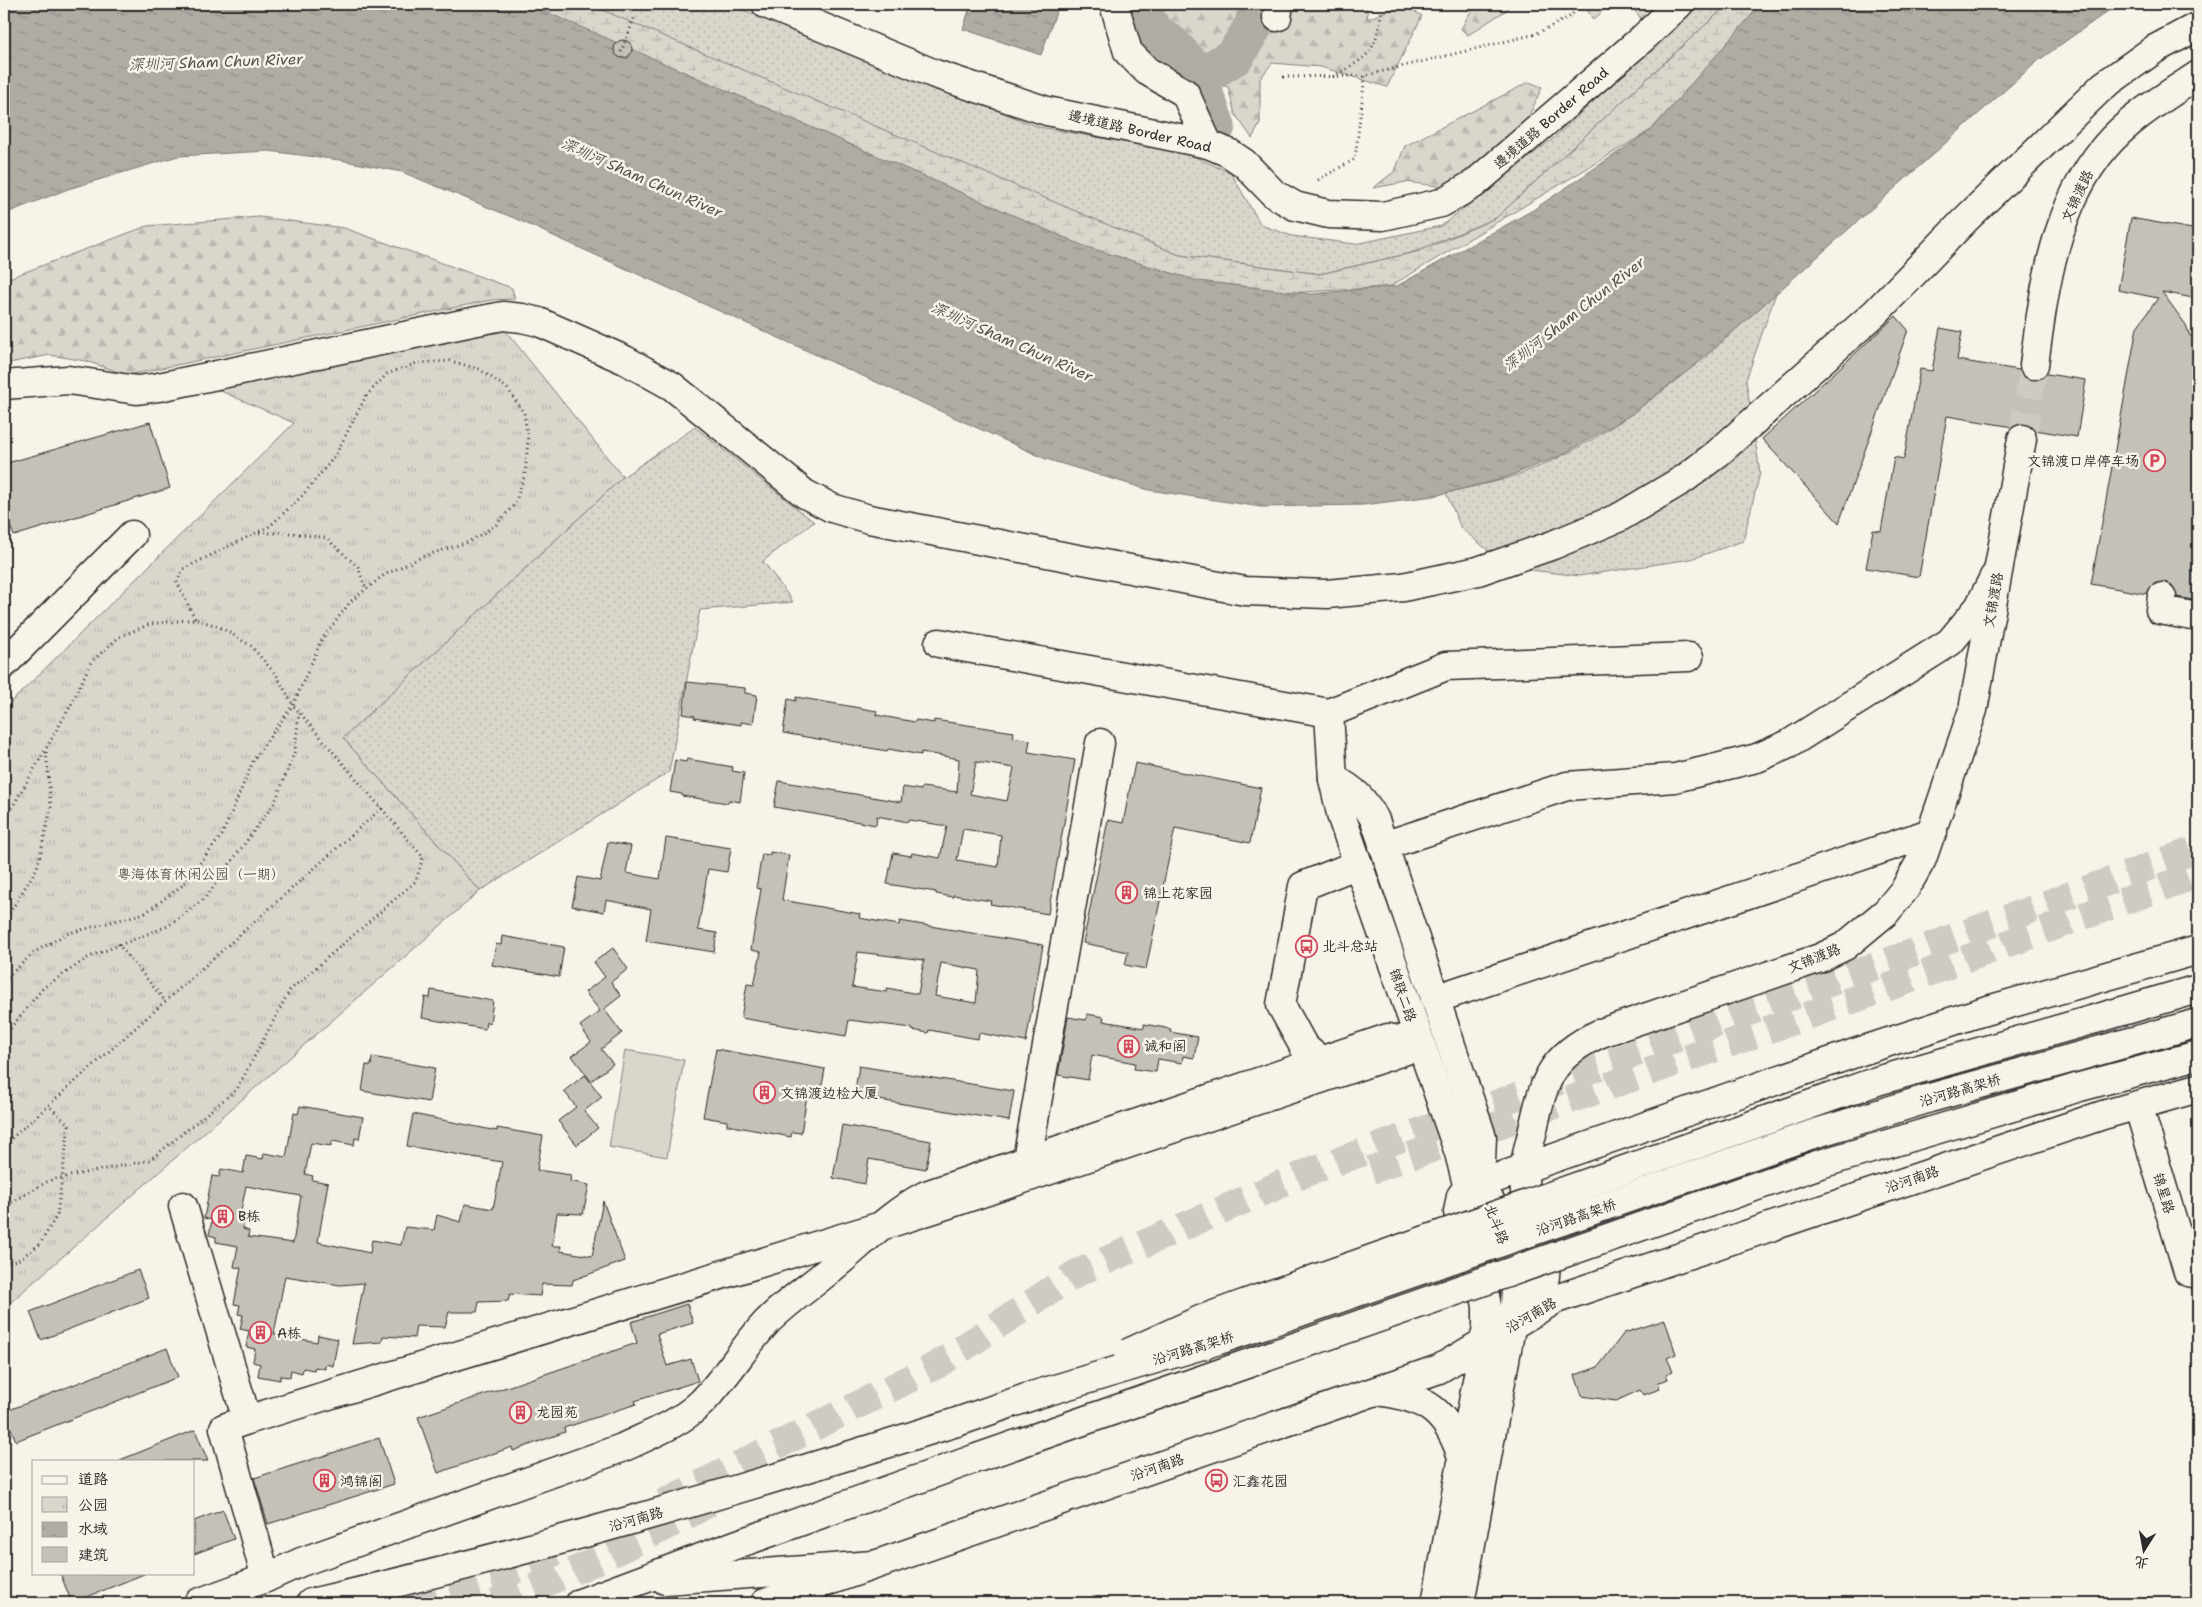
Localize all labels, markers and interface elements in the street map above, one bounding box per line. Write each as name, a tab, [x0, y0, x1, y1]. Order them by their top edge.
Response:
water label: 深圳河 Sham Chun River	[128, 49, 304, 75]
street label: 邊境道路 Border Road	[1490, 63, 1612, 173]
street label: 邊境道路 Border Road	[1067, 106, 1213, 156]
water label: 深圳河 Sham Chun River	[558, 133, 727, 223]
street label: 文锦渡路	[2057, 167, 2097, 225]
water label: 深圳河 Sham Chun River	[1499, 252, 1650, 376]
water label: 深圳河 Sham Chun River	[928, 297, 1097, 387]
parking icon: 文锦渡口岸停车场	[2143, 449, 2167, 473]
place label: 文锦渡口岸停车场	[2027, 452, 2139, 470]
street label: 文锦渡路	[1979, 571, 2007, 629]
park label: 粤海体育休闲公园（一期）	[117, 865, 285, 883]
building icon: 锦上花家园	[1115, 881, 1139, 905]
place label: 锦上花家园	[1143, 884, 1213, 902]
bus stop icon: 北斗总站	[1294, 934, 1318, 958]
place label: 北斗总站	[1322, 937, 1378, 955]
street label: 文锦渡路	[1785, 939, 1843, 977]
street label: 锦联二路	[1385, 966, 1421, 1024]
building icon: 诚和阁	[1116, 1034, 1140, 1058]
place label: 诚和阁	[1144, 1037, 1186, 1055]
street label: 沿河路高架桥	[1917, 1070, 2003, 1110]
building icon: 文锦渡边检大厦	[752, 1081, 776, 1105]
place label: 文锦渡边检大厦	[780, 1084, 878, 1102]
street label: 沿河南路	[1883, 1161, 1941, 1197]
street label: 锦星路	[2149, 1170, 2179, 1216]
street label: 沿河路高架桥	[1533, 1195, 1619, 1239]
street label: 北斗路	[1481, 1201, 1513, 1247]
building icon: B栋	[210, 1204, 234, 1228]
place label: B栋	[238, 1207, 260, 1225]
street label: 沿河南路	[1502, 1293, 1560, 1337]
building icon: A栋	[249, 1321, 273, 1345]
place label: A栋	[277, 1324, 301, 1342]
street label: 沿河路高架桥	[1150, 1327, 1236, 1369]
building icon: 龙园苑	[508, 1400, 532, 1424]
place label: 龙园苑	[536, 1403, 578, 1421]
street label: 沿河南路	[1128, 1449, 1186, 1485]
legend	[32, 1460, 195, 1574]
text: 道路	[78, 1469, 108, 1489]
building icon: 鸿锦阁	[312, 1469, 336, 1493]
bus stop icon: 汇鑫花园	[1204, 1469, 1228, 1493]
place label: 鸿锦阁	[340, 1472, 382, 1490]
place label: 汇鑫花园	[1232, 1472, 1288, 1490]
text: 公园	[78, 1495, 108, 1515]
street label: 沿河南路	[607, 1503, 665, 1535]
text: 水域	[78, 1519, 108, 1539]
north arrow	[2120, 1524, 2170, 1574]
text: 建筑	[78, 1545, 108, 1565]
text: 北	[2133, 1553, 2150, 1573]

